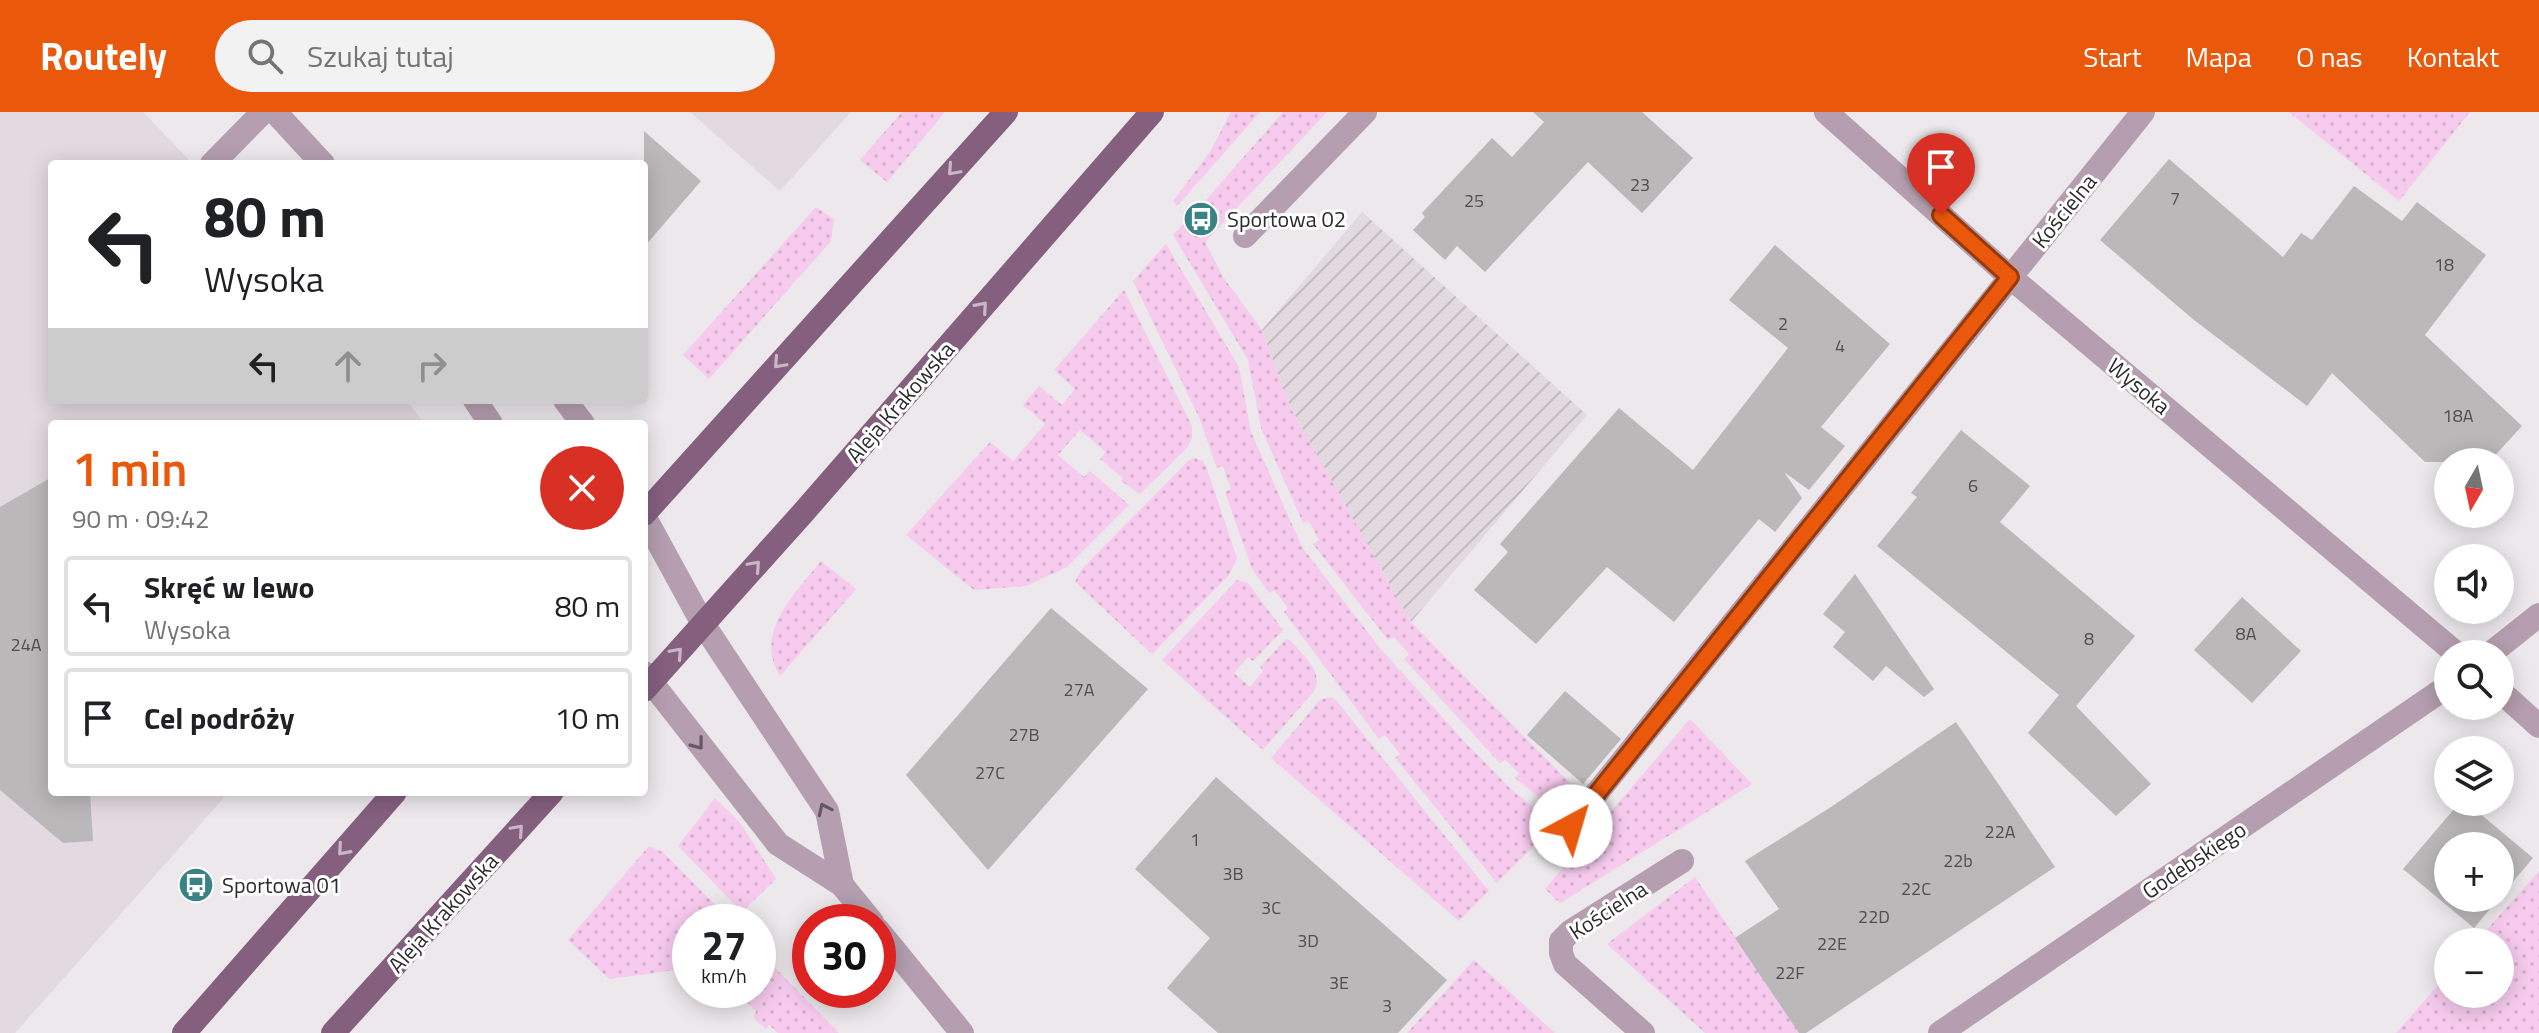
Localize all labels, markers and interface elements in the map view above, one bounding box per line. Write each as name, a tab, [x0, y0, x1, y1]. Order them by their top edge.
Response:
search box	[215, 20, 775, 92]
text: Routely	[40, 27, 167, 85]
text: Szukaj tutaj	[307, 33, 454, 79]
icon: search	[243, 34, 287, 78]
text: Start	[2083, 35, 2142, 78]
text: Mapa	[2186, 35, 2252, 78]
text: O nas	[2296, 35, 2363, 78]
text: Kontakt	[2407, 35, 2499, 78]
pin	[1907, 133, 1975, 215]
icon: arrive	[1919, 145, 1963, 189]
one-way arrow	[948, 161, 963, 175]
street label: Kościelna	[2023, 166, 2105, 256]
house number: 23	[1630, 171, 1650, 198]
text: 80 m	[204, 174, 326, 259]
house number: 7	[2170, 185, 2180, 212]
house number: 25	[1464, 187, 1484, 214]
icon: left	[72, 192, 176, 296]
bus stop icon: Sportowa 02	[1182, 200, 1220, 238]
place label: Sportowa 02	[1227, 202, 1346, 236]
text: Wysoka	[204, 251, 324, 306]
house number: 18	[2434, 251, 2454, 278]
one-way arrow	[972, 302, 987, 317]
house number: 2	[1778, 310, 1788, 337]
house number: 4	[1835, 332, 1845, 359]
street label: Aleja Krakowska	[838, 334, 962, 470]
icon: left	[242, 344, 286, 388]
icon: ahead	[326, 344, 370, 388]
icon: right	[410, 344, 454, 388]
street label: Wysoka	[2100, 349, 2178, 423]
one-way arrow	[775, 353, 789, 368]
house number: 18A	[2443, 402, 2474, 429]
text: 1 min	[72, 432, 187, 505]
button: close	[540, 446, 624, 530]
north arrow	[2434, 448, 2514, 528]
map controls	[2434, 448, 2514, 1008]
house number: 6	[1968, 472, 1978, 499]
text: 90 m · 09:42	[72, 499, 210, 538]
button: sound	[2434, 544, 2514, 624]
one-way arrow	[746, 561, 760, 576]
text: Skręć w lewo	[144, 564, 315, 610]
text: 80 m	[555, 583, 620, 629]
icon: left	[76, 584, 120, 628]
text: Wysoka	[144, 610, 231, 649]
house number: 8A	[2236, 620, 2257, 647]
house number: 8	[2084, 625, 2094, 652]
house number: 24A	[11, 631, 42, 658]
button: search	[2434, 640, 2514, 720]
one-way arrow	[667, 648, 681, 663]
house number: 27A	[1064, 676, 1095, 703]
text: Cel podróży	[144, 695, 295, 741]
text: 10 m	[555, 695, 620, 741]
icon: arrive	[76, 696, 120, 740]
house number: 27B	[1008, 721, 1040, 748]
one-way arrow	[688, 735, 703, 749]
button: layers	[2434, 736, 2514, 816]
house number: 27C	[975, 759, 1005, 786]
position arrow	[1529, 784, 1613, 868]
one-way arrow	[817, 803, 833, 818]
street label: Godebskiego	[2135, 813, 2253, 907]
house number: 22A	[1985, 818, 2016, 845]
one-way arrow	[508, 825, 522, 840]
house number: 1	[1190, 826, 1200, 853]
button: +	[2434, 832, 2514, 912]
one-way arrow	[339, 841, 353, 856]
street label: Aleja Krakowska	[380, 845, 506, 981]
house number: 22b	[1943, 847, 1973, 874]
house number: 3B	[1222, 860, 1244, 887]
bus stop icon: Sportowa 01	[177, 866, 215, 904]
place label: Sportowa 01	[222, 868, 341, 902]
street label: Kościelna	[1562, 872, 1654, 948]
house number: 22C	[1901, 875, 1931, 902]
house number: 3C	[1261, 894, 1281, 921]
house number: 22D	[1858, 903, 1890, 930]
speed limit sign: 30	[792, 904, 896, 1008]
text: 27	[702, 915, 746, 976]
house number: 3D	[1297, 927, 1319, 954]
button: −	[2434, 928, 2514, 1008]
house number: 22E	[1817, 930, 1847, 957]
house number: 22F	[1775, 959, 1805, 986]
text: km/h	[701, 960, 747, 991]
house number: 3E	[1329, 969, 1349, 996]
house number: 3	[1382, 992, 1392, 1019]

